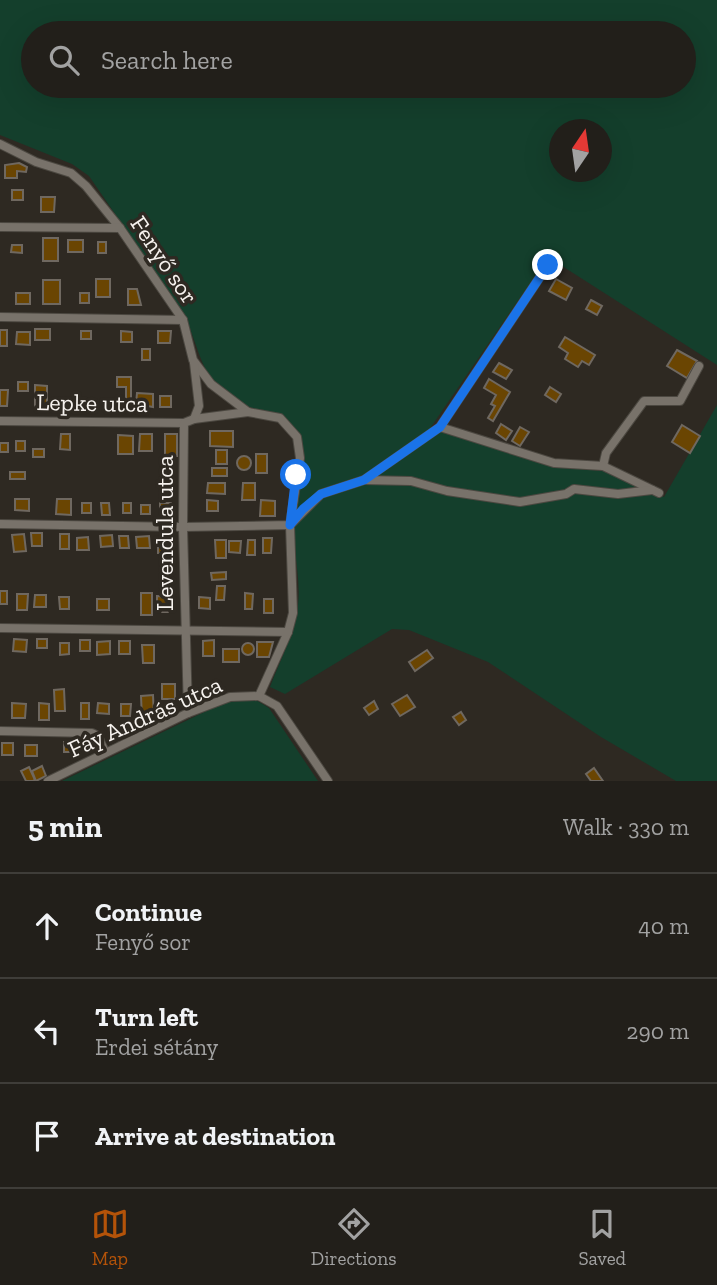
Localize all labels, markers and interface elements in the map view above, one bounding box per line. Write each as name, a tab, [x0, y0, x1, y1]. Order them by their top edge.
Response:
search box	[21, 21, 696, 98]
icon: search	[45, 41, 83, 79]
text: Search here	[101, 44, 233, 76]
north arrow	[549, 119, 612, 182]
street label: Fenyő sor	[124, 210, 204, 309]
route end	[532, 249, 563, 280]
street label: Lepke utca	[36, 387, 148, 418]
street label: Levendula utca	[150, 455, 179, 611]
route start	[280, 459, 311, 490]
street label: Fáy András utca	[63, 669, 227, 763]
text: 5 min	[28, 809, 102, 845]
text: Walk · 330 m	[563, 813, 689, 841]
text: Continue	[95, 896, 202, 928]
icon: ahead	[28, 907, 66, 945]
text: 40 m	[638, 912, 689, 940]
text: Fenyő sor	[95, 928, 191, 956]
text: Turn left	[95, 1001, 198, 1033]
icon: left	[28, 1012, 66, 1050]
text: 290 m	[627, 1017, 689, 1045]
text: Erdei sétány	[95, 1033, 218, 1061]
icon: arrive	[28, 1117, 66, 1155]
text: Arrive at destination	[95, 1120, 335, 1152]
tab: Map	[91, 1205, 129, 1270]
tab: Directions	[311, 1205, 397, 1270]
tab: Saved	[578, 1205, 626, 1270]

